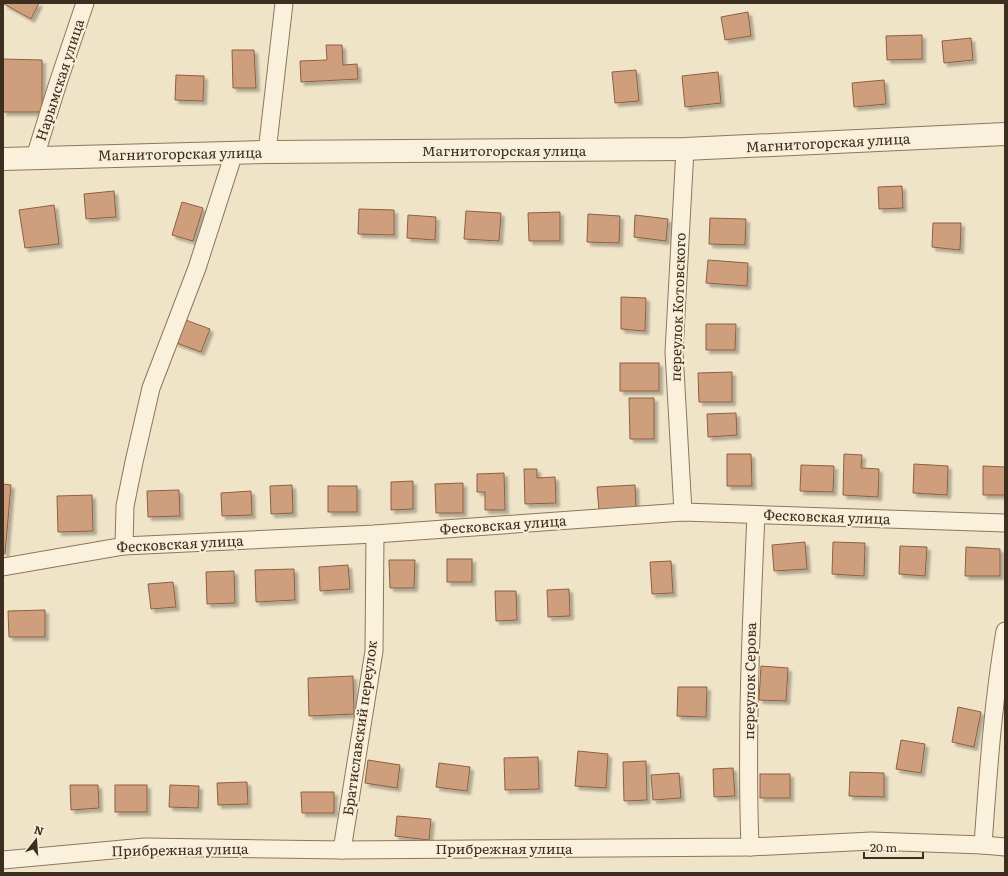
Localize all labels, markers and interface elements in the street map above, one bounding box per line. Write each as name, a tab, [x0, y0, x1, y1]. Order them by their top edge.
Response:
street label: Нарымская улица	[30, 16, 88, 143]
street label: Магнитогорская улица	[745, 128, 911, 156]
street label: Магнитогорская улица	[422, 140, 587, 160]
street label: Магнитогорская улица	[98, 142, 263, 164]
street label: переулок Котовского	[664, 232, 690, 382]
street label: Фесковская улица	[763, 504, 891, 528]
street label: Фесковская улица	[439, 510, 567, 538]
street label: Фесковская улица	[116, 530, 244, 556]
street label: переулок Серова	[738, 622, 760, 740]
street label: Братиславский переулок	[337, 638, 381, 817]
north arrow	[16, 820, 56, 860]
text: N	[32, 820, 46, 838]
scale bar	[864, 834, 923, 860]
street label: Прибрежная улица	[111, 838, 249, 860]
street label: Прибрежная улица	[435, 838, 573, 858]
text: 20 m	[870, 838, 897, 856]

